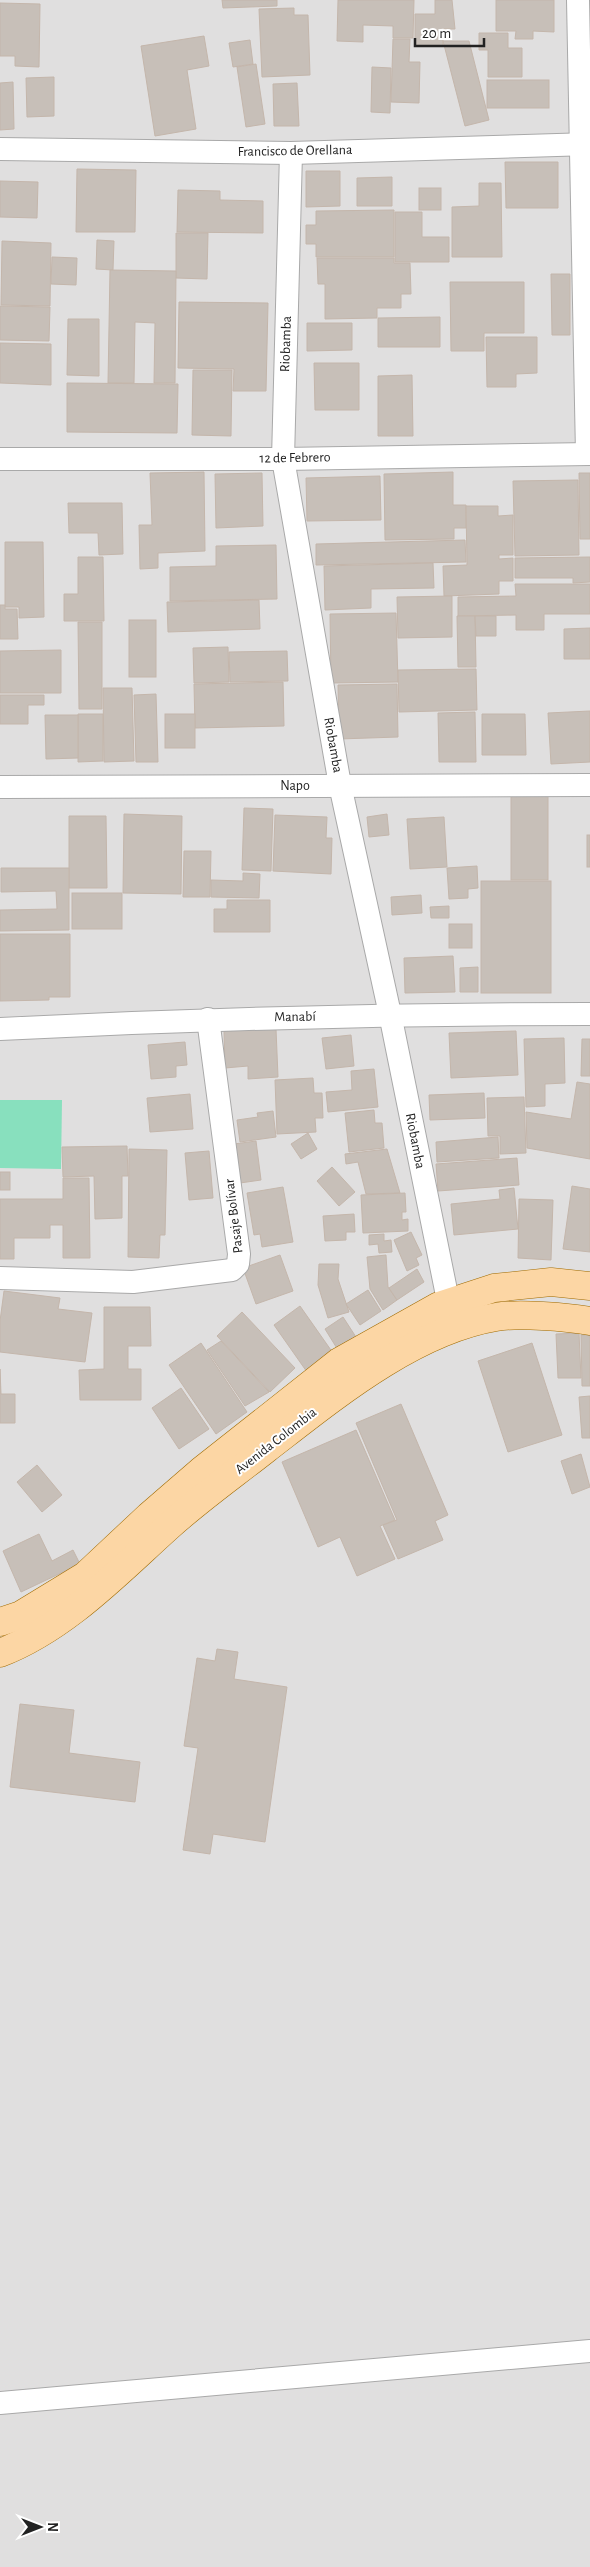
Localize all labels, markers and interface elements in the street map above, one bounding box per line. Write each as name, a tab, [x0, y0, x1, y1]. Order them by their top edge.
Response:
scale bar	[415, 15, 484, 47]
text: 20 m	[422, 26, 451, 41]
street label: Francisco de Orellana	[237, 143, 353, 159]
street label: Riobamba	[278, 315, 294, 372]
street label: 12 de Febrero	[259, 450, 331, 466]
street label: Riobamba	[321, 716, 345, 775]
street label: Napo	[280, 779, 310, 793]
street label: Manabí	[274, 1010, 316, 1024]
street label: Riobamba	[403, 1112, 427, 1171]
street label: Pasaje Bolívar	[222, 1177, 246, 1254]
street label: Avenida Colombia	[233, 1405, 320, 1477]
north arrow	[15, 2502, 65, 2552]
text: N	[45, 2522, 59, 2532]

